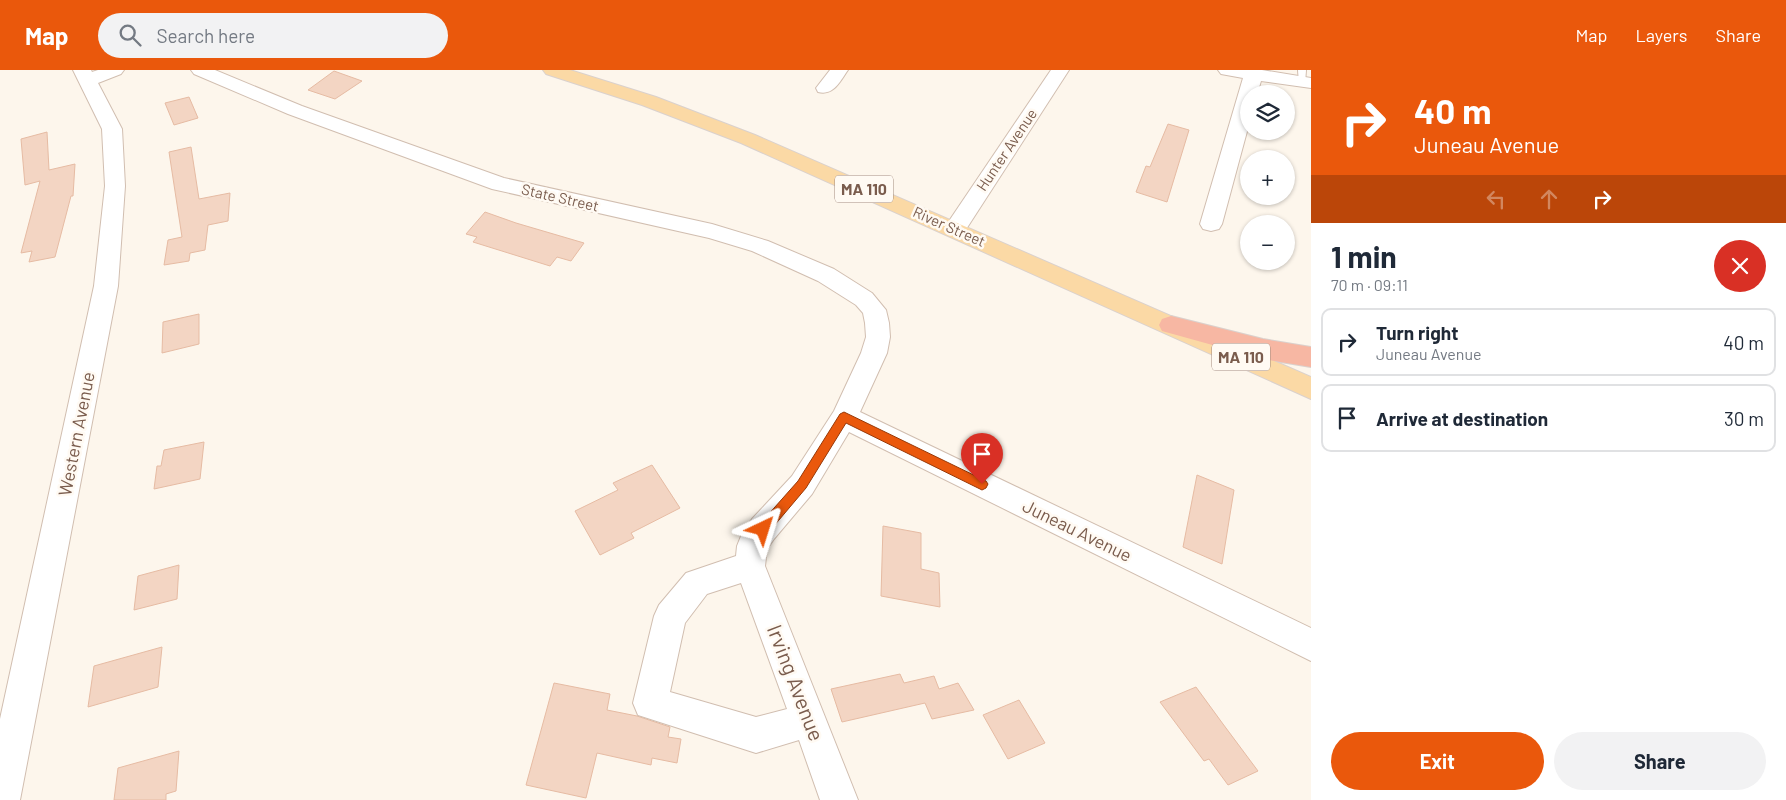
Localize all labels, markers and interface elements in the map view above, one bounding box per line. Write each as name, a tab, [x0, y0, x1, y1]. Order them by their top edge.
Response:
search box	[98, 13, 448, 58]
text: Map	[25, 21, 68, 50]
icon: search	[116, 21, 144, 49]
text: Search here	[156, 24, 255, 47]
text: Map	[1575, 24, 1607, 46]
text: Layers	[1635, 24, 1688, 46]
text: Share	[1716, 24, 1761, 46]
map controls	[1240, 85, 1295, 270]
button: layers	[1240, 85, 1295, 140]
text: 40 m	[1414, 89, 1491, 131]
icon: right	[1331, 90, 1396, 155]
street label: Hunter Avenue	[972, 105, 1040, 194]
text: Juneau Avenue	[1414, 131, 1559, 157]
button: +	[1240, 150, 1295, 205]
road number: MA 110	[835, 176, 893, 202]
street label: State Street	[520, 179, 601, 215]
icon: left	[1482, 185, 1510, 213]
icon: ahead	[1535, 185, 1563, 213]
icon: right	[1588, 185, 1616, 213]
street label: River Street	[910, 202, 988, 250]
button: −	[1240, 215, 1295, 270]
text: 1 min	[1331, 238, 1397, 274]
button: close	[1714, 240, 1766, 292]
text: 70 m · 09:11	[1331, 275, 1408, 294]
text: Turn right	[1376, 321, 1458, 344]
icon: right	[1333, 328, 1361, 356]
text: 40 m	[1723, 331, 1764, 354]
road number: MA 110	[1212, 344, 1270, 370]
text: Juneau Avenue	[1376, 344, 1482, 363]
street label: Western Avenue	[53, 370, 99, 498]
icon: arrive	[1333, 404, 1361, 432]
text: Arrive at destination	[1376, 407, 1548, 430]
text: 30 m	[1724, 407, 1764, 430]
pin	[961, 433, 1003, 484]
icon: arrive	[968, 440, 996, 468]
street label: Juneau Avenue	[1019, 494, 1136, 566]
position arrow	[736, 502, 788, 554]
street label: Irving Avenue	[763, 621, 830, 744]
button: Exit	[1331, 732, 1544, 790]
button: Share	[1554, 732, 1766, 790]

